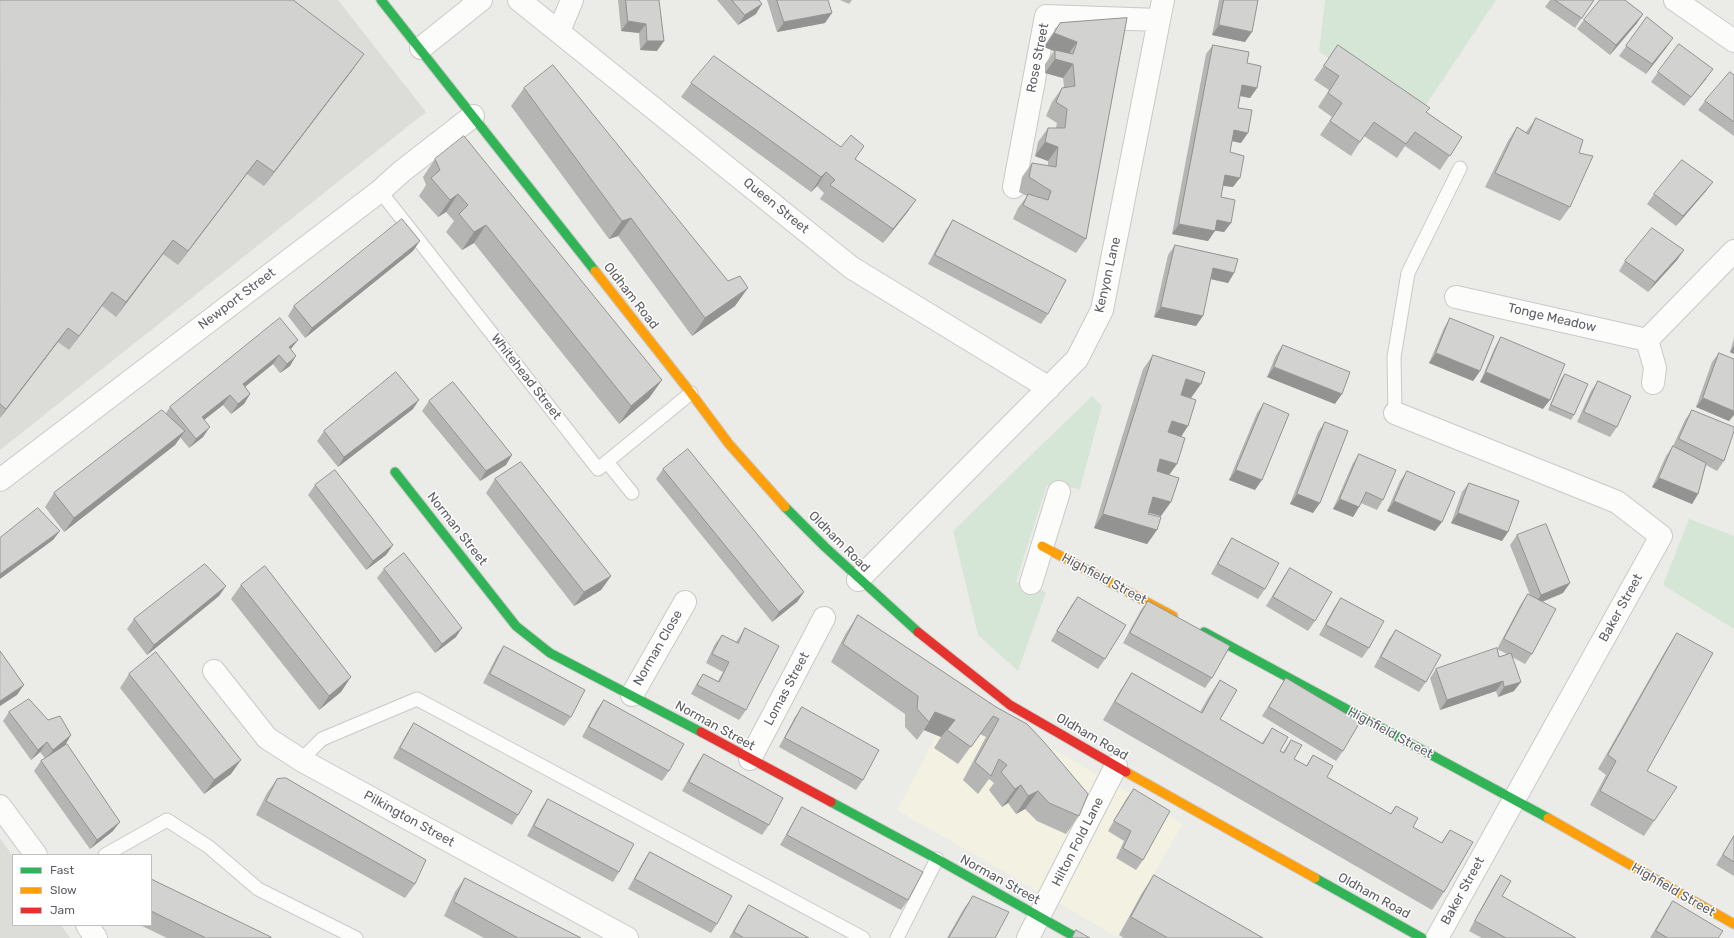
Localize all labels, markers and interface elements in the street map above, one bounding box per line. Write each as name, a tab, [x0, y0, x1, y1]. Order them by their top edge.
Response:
street label: Rose Street	[1024, 22, 1052, 94]
street label: Queen Street	[740, 175, 812, 237]
street label: Kenyon Lane	[1092, 235, 1124, 315]
street label: Oldham Road	[600, 260, 662, 332]
street label: Newport Street	[195, 265, 279, 333]
street label: Tonge Meadow	[1506, 300, 1598, 336]
street label: Whitehead Street	[488, 331, 564, 423]
street label: Norman Street	[424, 489, 490, 569]
street label: Oldham Road	[805, 508, 873, 576]
street label: Highfield Street	[1059, 550, 1149, 608]
street label: Baker Street	[1596, 571, 1646, 645]
street label: Norman Close	[630, 608, 686, 688]
street label: Lomas Street	[761, 650, 813, 728]
street label: Norman Street	[672, 698, 758, 754]
street label: Highfield Street	[1345, 704, 1435, 762]
street label: Oldham Road	[1053, 710, 1131, 764]
street label: Pilkington Street	[361, 788, 457, 850]
street label: Hilton Fold Lane	[1049, 795, 1107, 889]
street label: Norman Street	[957, 852, 1043, 908]
legend	[12, 854, 152, 926]
street label: Baker Street	[1438, 854, 1488, 928]
street label: Highfield Street	[1628, 860, 1718, 920]
text: Fast	[50, 863, 74, 877]
street label: Oldham Road	[1335, 870, 1413, 922]
text: Slow	[50, 883, 77, 897]
text: Jam	[50, 903, 75, 917]

